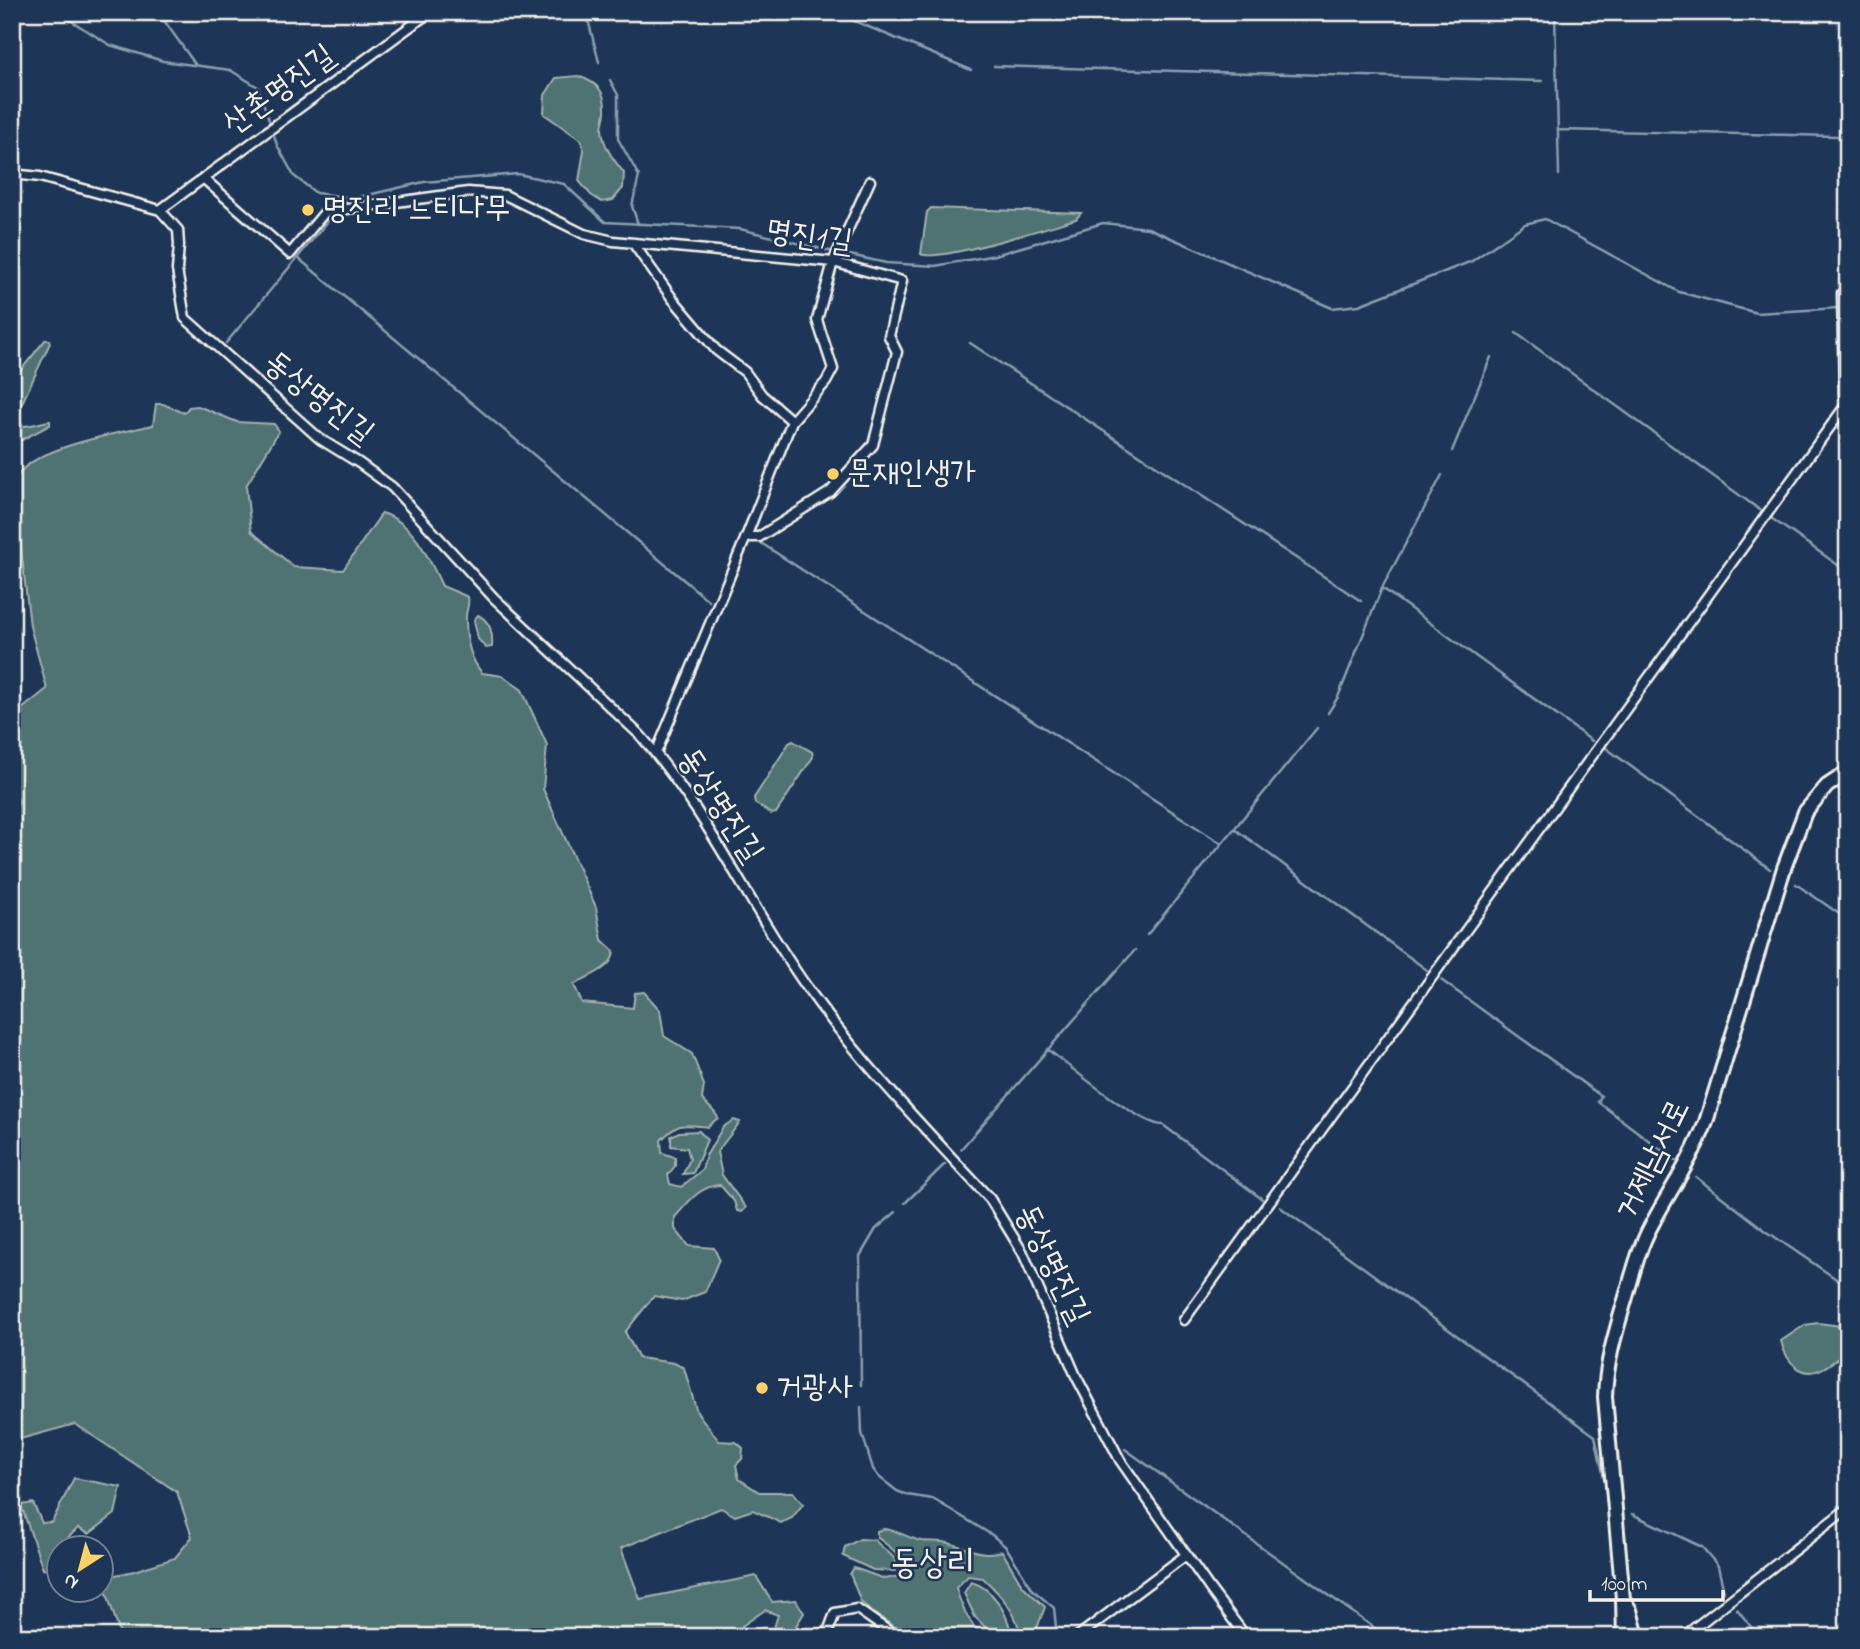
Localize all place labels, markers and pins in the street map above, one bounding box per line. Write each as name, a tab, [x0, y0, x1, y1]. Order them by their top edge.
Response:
place label: 명진리 느티나무	[322, 187, 510, 234]
marker: 명진리 느티나무	[300, 202, 316, 218]
place label: 문재인생가	[847, 451, 976, 498]
marker: 문재인생가	[825, 466, 841, 482]
place label: 거광사	[776, 1365, 853, 1412]
marker: 거광사	[754, 1380, 770, 1396]

